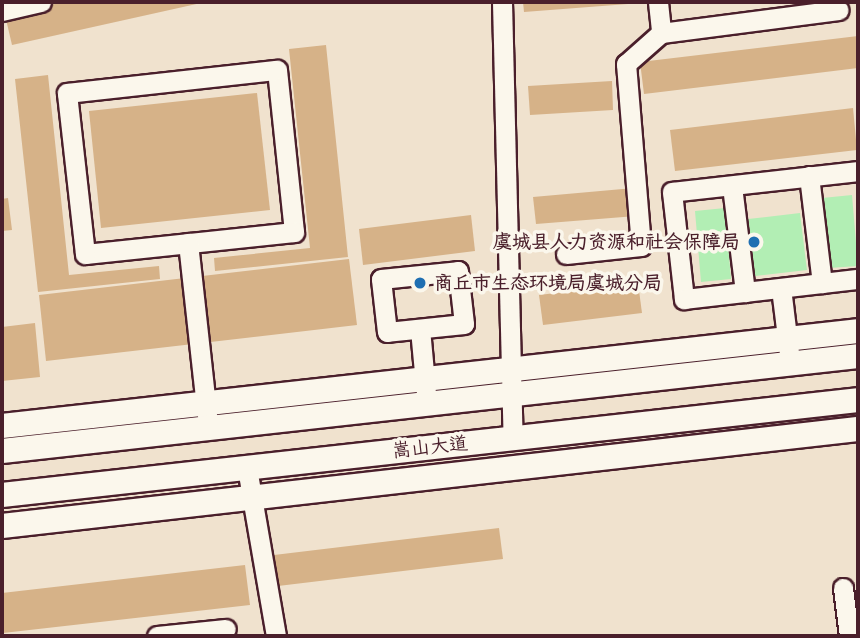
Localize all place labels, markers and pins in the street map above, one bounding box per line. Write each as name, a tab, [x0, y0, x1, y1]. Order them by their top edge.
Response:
place label: 虞城县人力资源和社会保障局	[493, 231, 740, 253]
marker: 虞城县人力资源和社会保障局	[746, 234, 762, 250]
place label: 商丘市生态环境局虞城分局	[434, 272, 662, 294]
marker: 商丘市生态环境局虞城分局	[412, 275, 428, 291]

